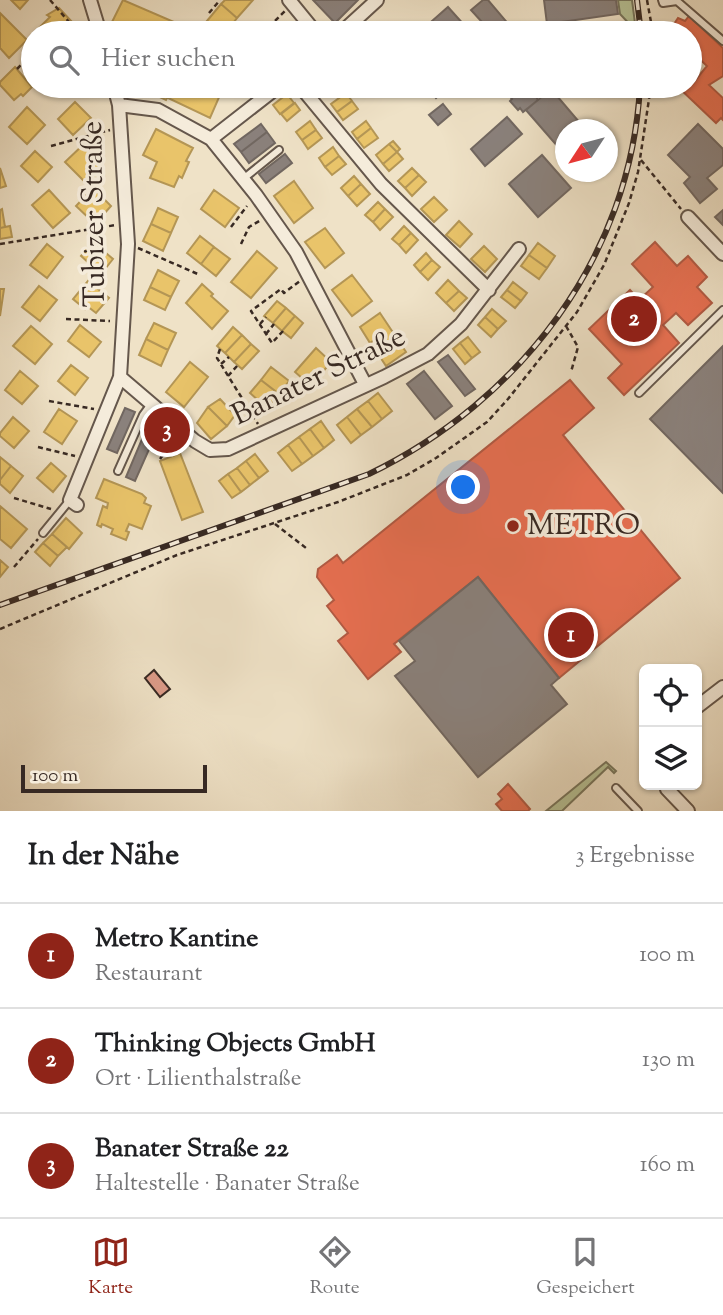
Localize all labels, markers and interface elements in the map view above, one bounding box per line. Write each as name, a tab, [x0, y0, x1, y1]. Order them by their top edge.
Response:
search box	[21, 21, 702, 98]
icon: search	[45, 41, 83, 79]
text: Hier suchen	[101, 41, 236, 78]
north arrow	[555, 119, 618, 182]
street label: Tubizer Straße	[72, 120, 118, 308]
pin: 2	[611, 293, 657, 345]
street label: Banater Straße	[225, 316, 413, 438]
pin: 3	[144, 404, 190, 456]
your location	[446, 470, 480, 504]
place label: METRO	[527, 505, 640, 548]
marker: METRO	[505, 518, 521, 534]
pin: 1	[548, 609, 594, 661]
map controls	[639, 664, 702, 790]
button: locate	[639, 664, 702, 727]
button: layers	[639, 727, 702, 790]
scale bar	[21, 762, 206, 794]
text: 100 m	[32, 763, 78, 790]
text: In der Nähe	[28, 835, 179, 878]
text: 3 Ergebnisse	[575, 840, 695, 873]
text: Metro Kantine	[95, 921, 258, 958]
text: 1	[47, 939, 55, 972]
text: 100 m	[639, 939, 695, 972]
text: Restaurant	[95, 958, 202, 991]
text: Thinking Objects GmbH	[95, 1026, 375, 1063]
text: 2	[46, 1044, 56, 1077]
text: 130 m	[642, 1044, 695, 1077]
text: Ort · Lilienthalstraße	[95, 1063, 301, 1096]
text: Banater Straße 22	[95, 1131, 289, 1168]
text: 3	[46, 1149, 56, 1182]
text: 160 m	[640, 1149, 695, 1182]
text: Haltestelle · Banater Straße	[95, 1168, 360, 1201]
tab: Karte	[88, 1233, 133, 1302]
tab: Route	[310, 1233, 360, 1302]
tab: Gespeichert	[536, 1233, 635, 1302]

